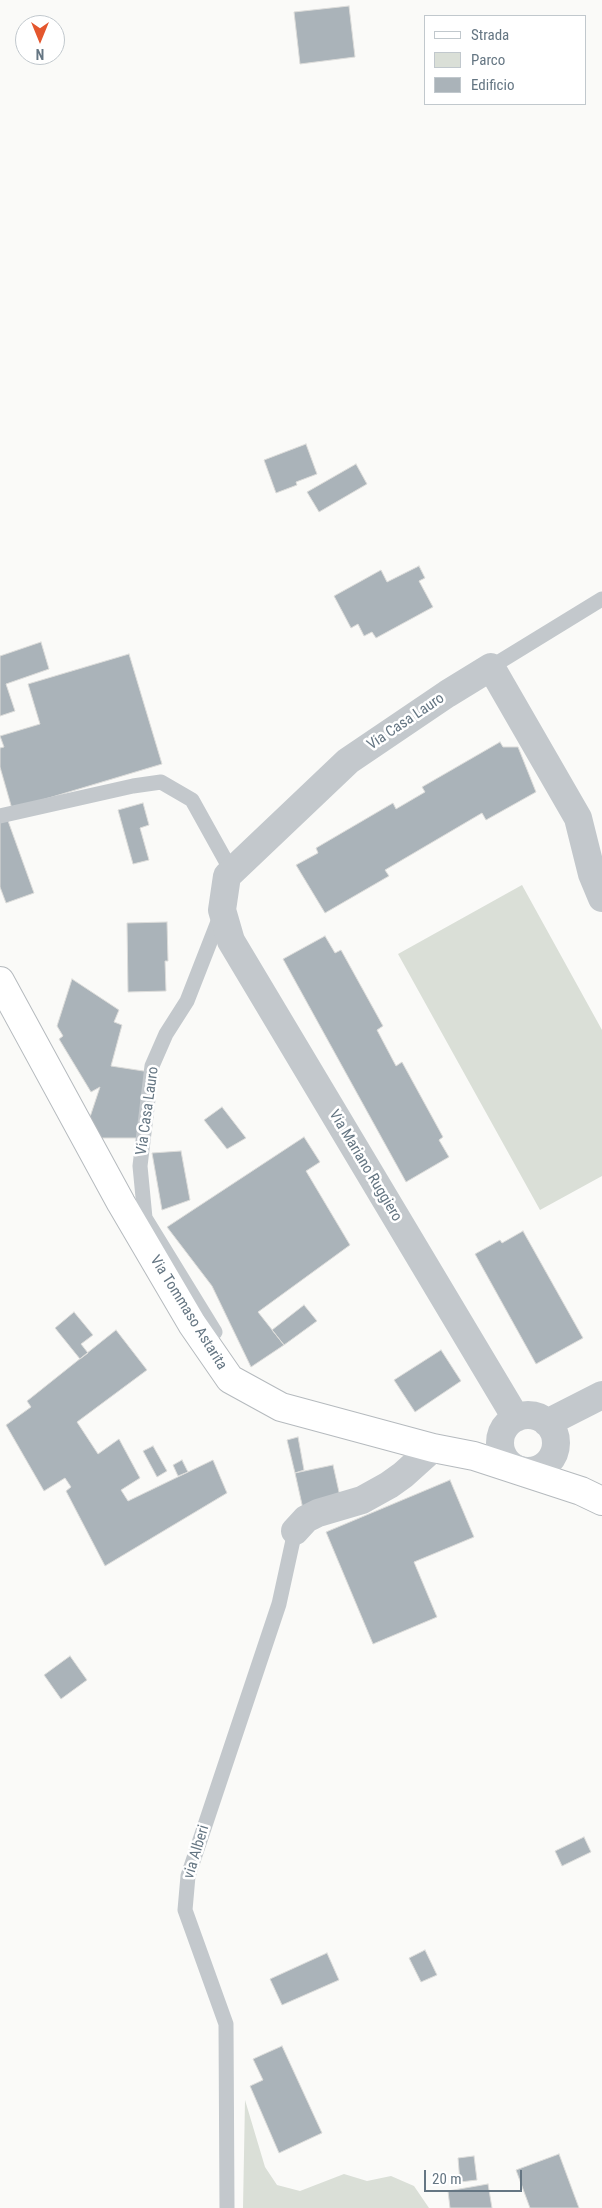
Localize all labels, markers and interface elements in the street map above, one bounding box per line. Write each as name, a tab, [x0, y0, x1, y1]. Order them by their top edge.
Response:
north arrow	[15, 15, 65, 65]
legend	[424, 15, 587, 105]
text: Strada	[471, 26, 509, 44]
text: N	[36, 46, 44, 62]
text: Parco	[471, 51, 505, 69]
text: Edificio	[471, 76, 514, 94]
street label: Via Casa Lauro	[364, 690, 448, 754]
street label: Via Casa Lauro	[133, 1066, 163, 1156]
street label: Via Mariano Ruggiero	[325, 1107, 405, 1225]
street label: Via Tommaso Astarita	[146, 1253, 230, 1373]
street label: via Alberi	[180, 1823, 214, 1881]
scale bar	[427, 2160, 524, 2192]
text: 20 m	[432, 2170, 462, 2188]

